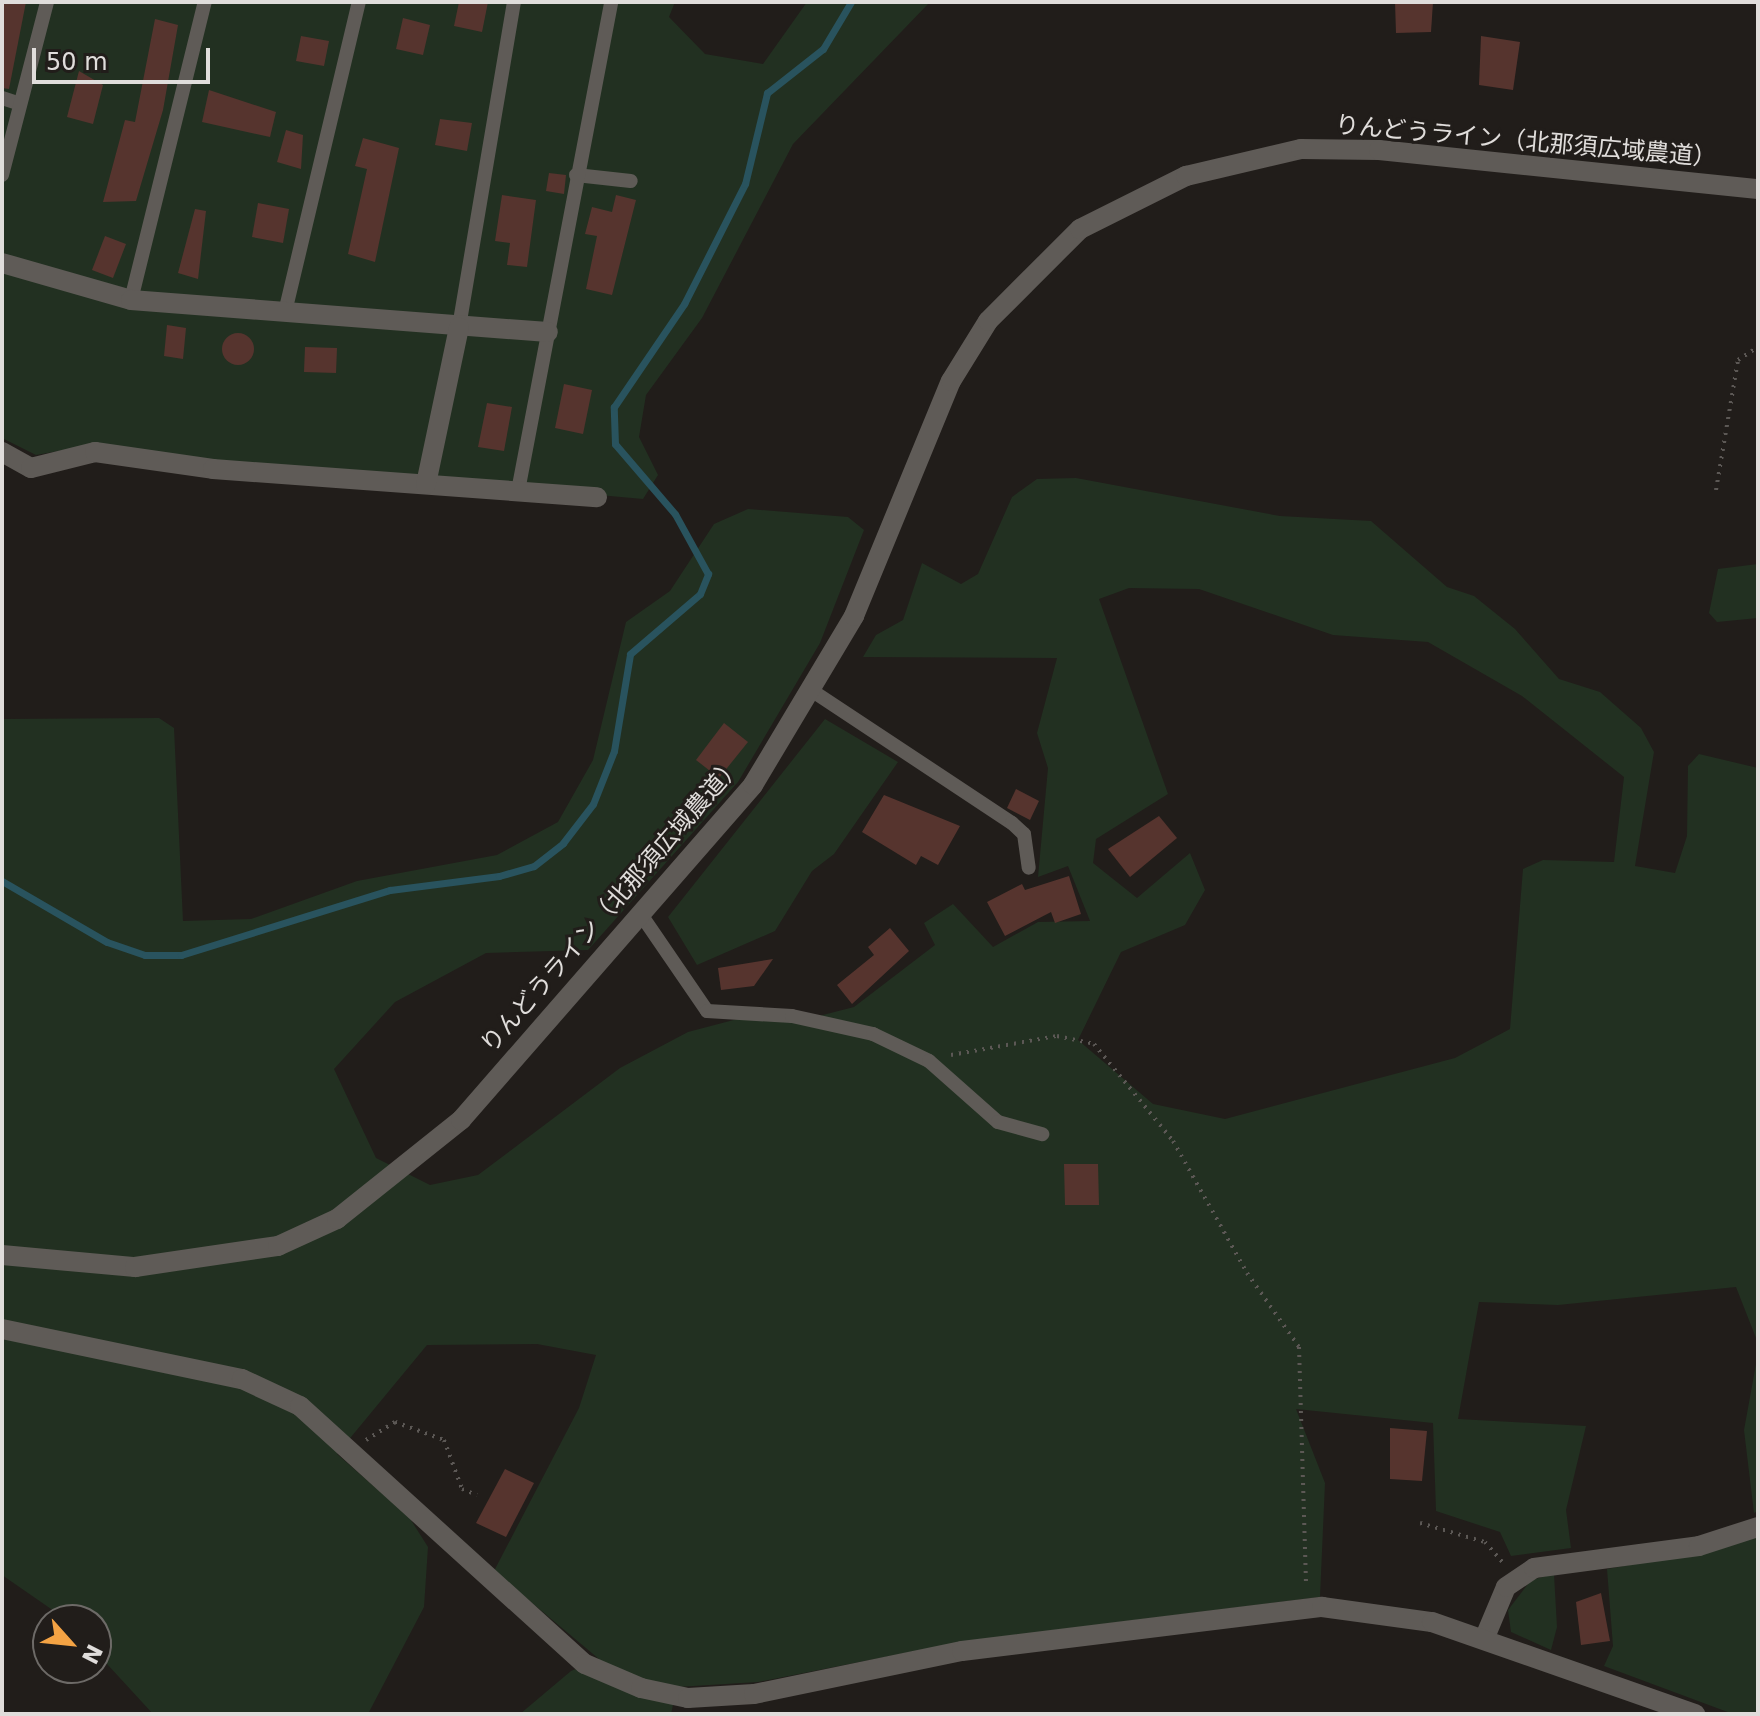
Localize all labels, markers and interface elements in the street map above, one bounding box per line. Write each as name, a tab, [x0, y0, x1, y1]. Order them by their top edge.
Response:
scale bar	[36, 32, 214, 82]
text: 50 m	[46, 48, 108, 76]
street label: りんどうライン（北那須広域農道）	[1333, 111, 1719, 173]
street label: りんどうライン（北那須広域農道）	[475, 751, 749, 1059]
north arrow	[32, 1604, 112, 1684]
text: N	[77, 1640, 107, 1668]

